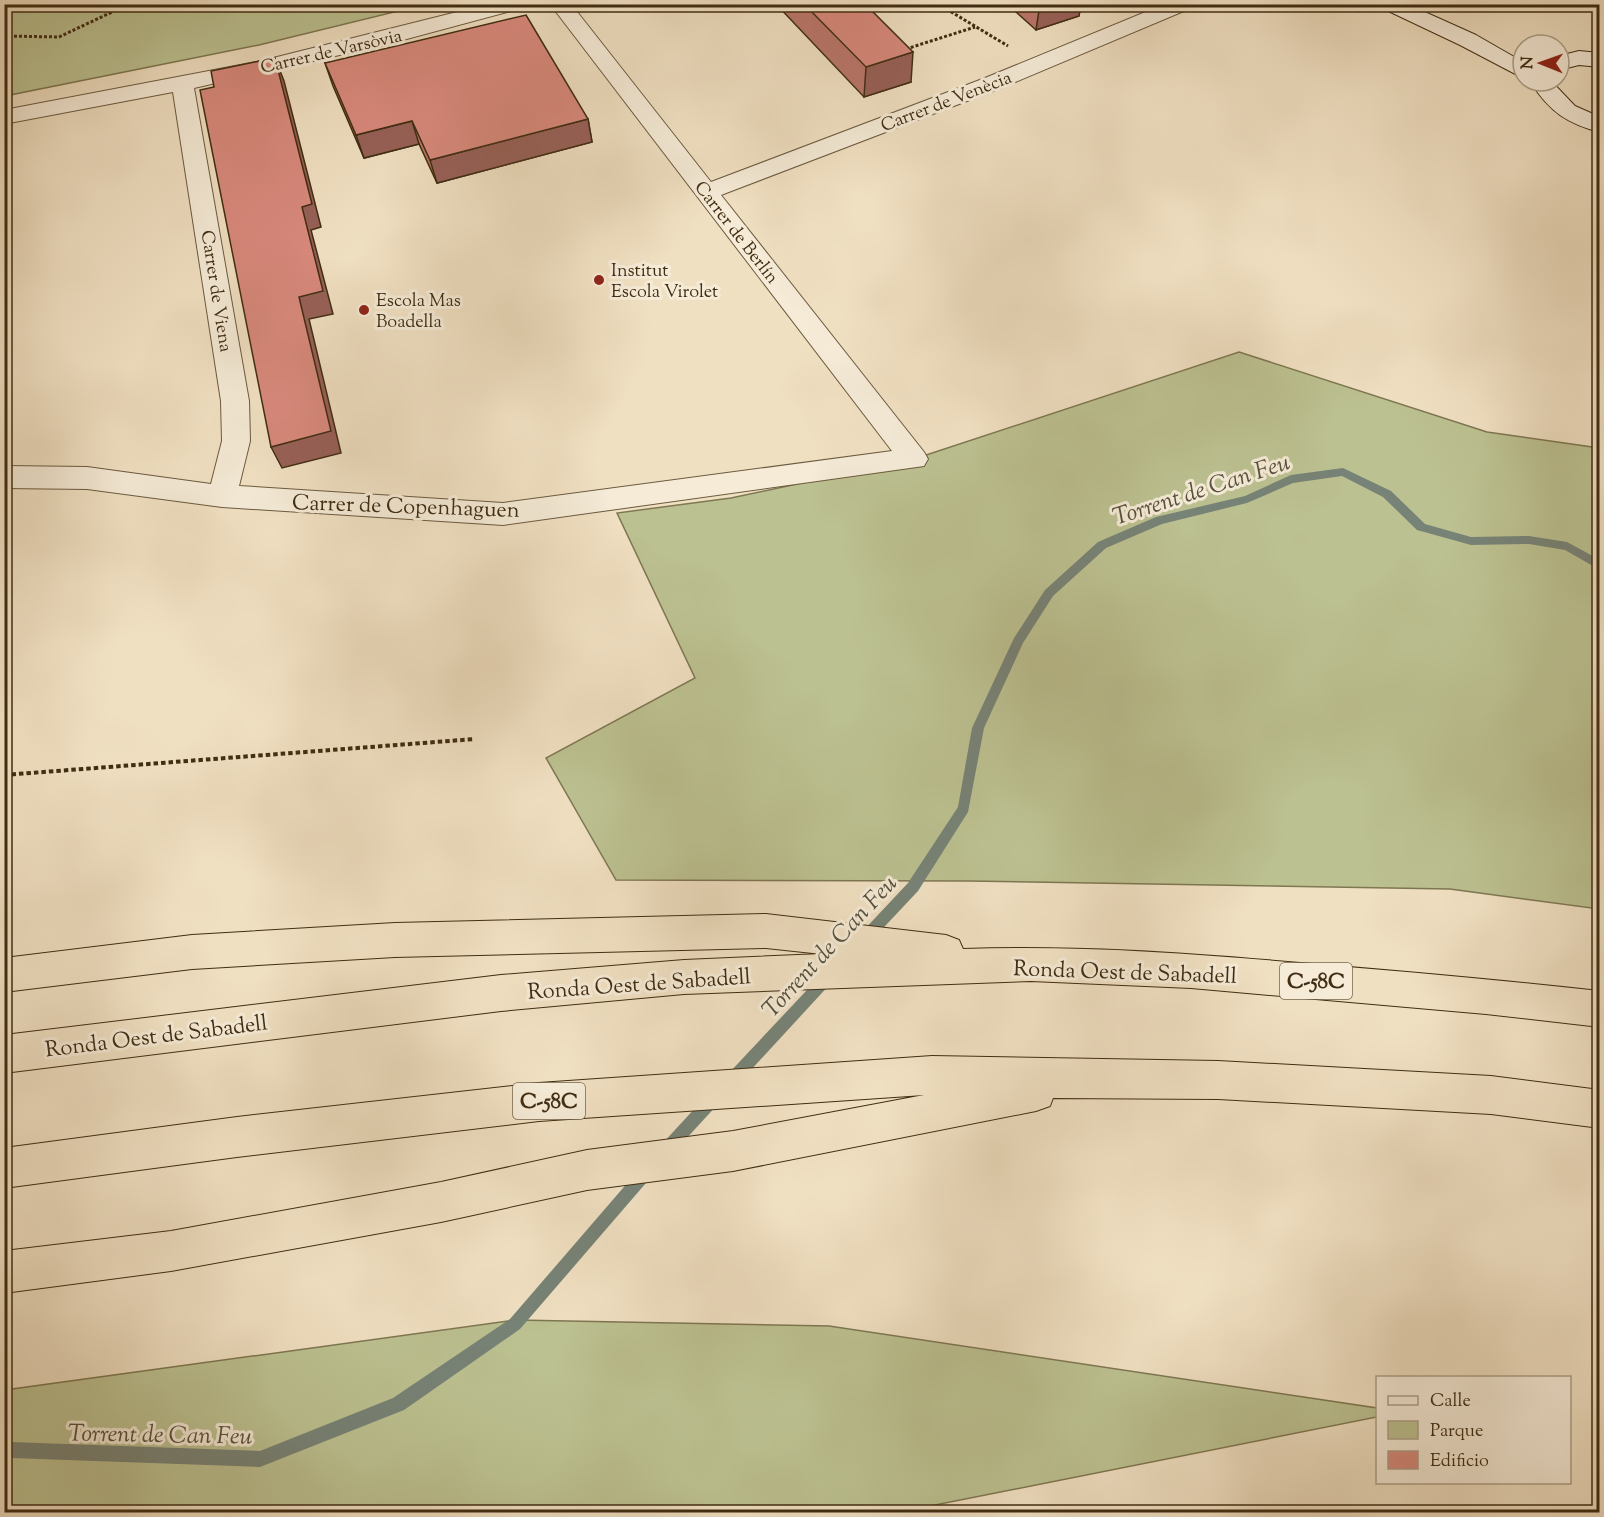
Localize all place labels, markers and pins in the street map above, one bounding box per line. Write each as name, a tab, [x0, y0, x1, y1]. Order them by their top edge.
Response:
place label: Institut Escola Virolet	[611, 259, 718, 306]
marker: Institut Escola Virolet	[592, 273, 606, 287]
place label: Escola Mas Boadella	[376, 289, 461, 336]
marker: Escola Mas Boadella	[357, 303, 371, 317]

